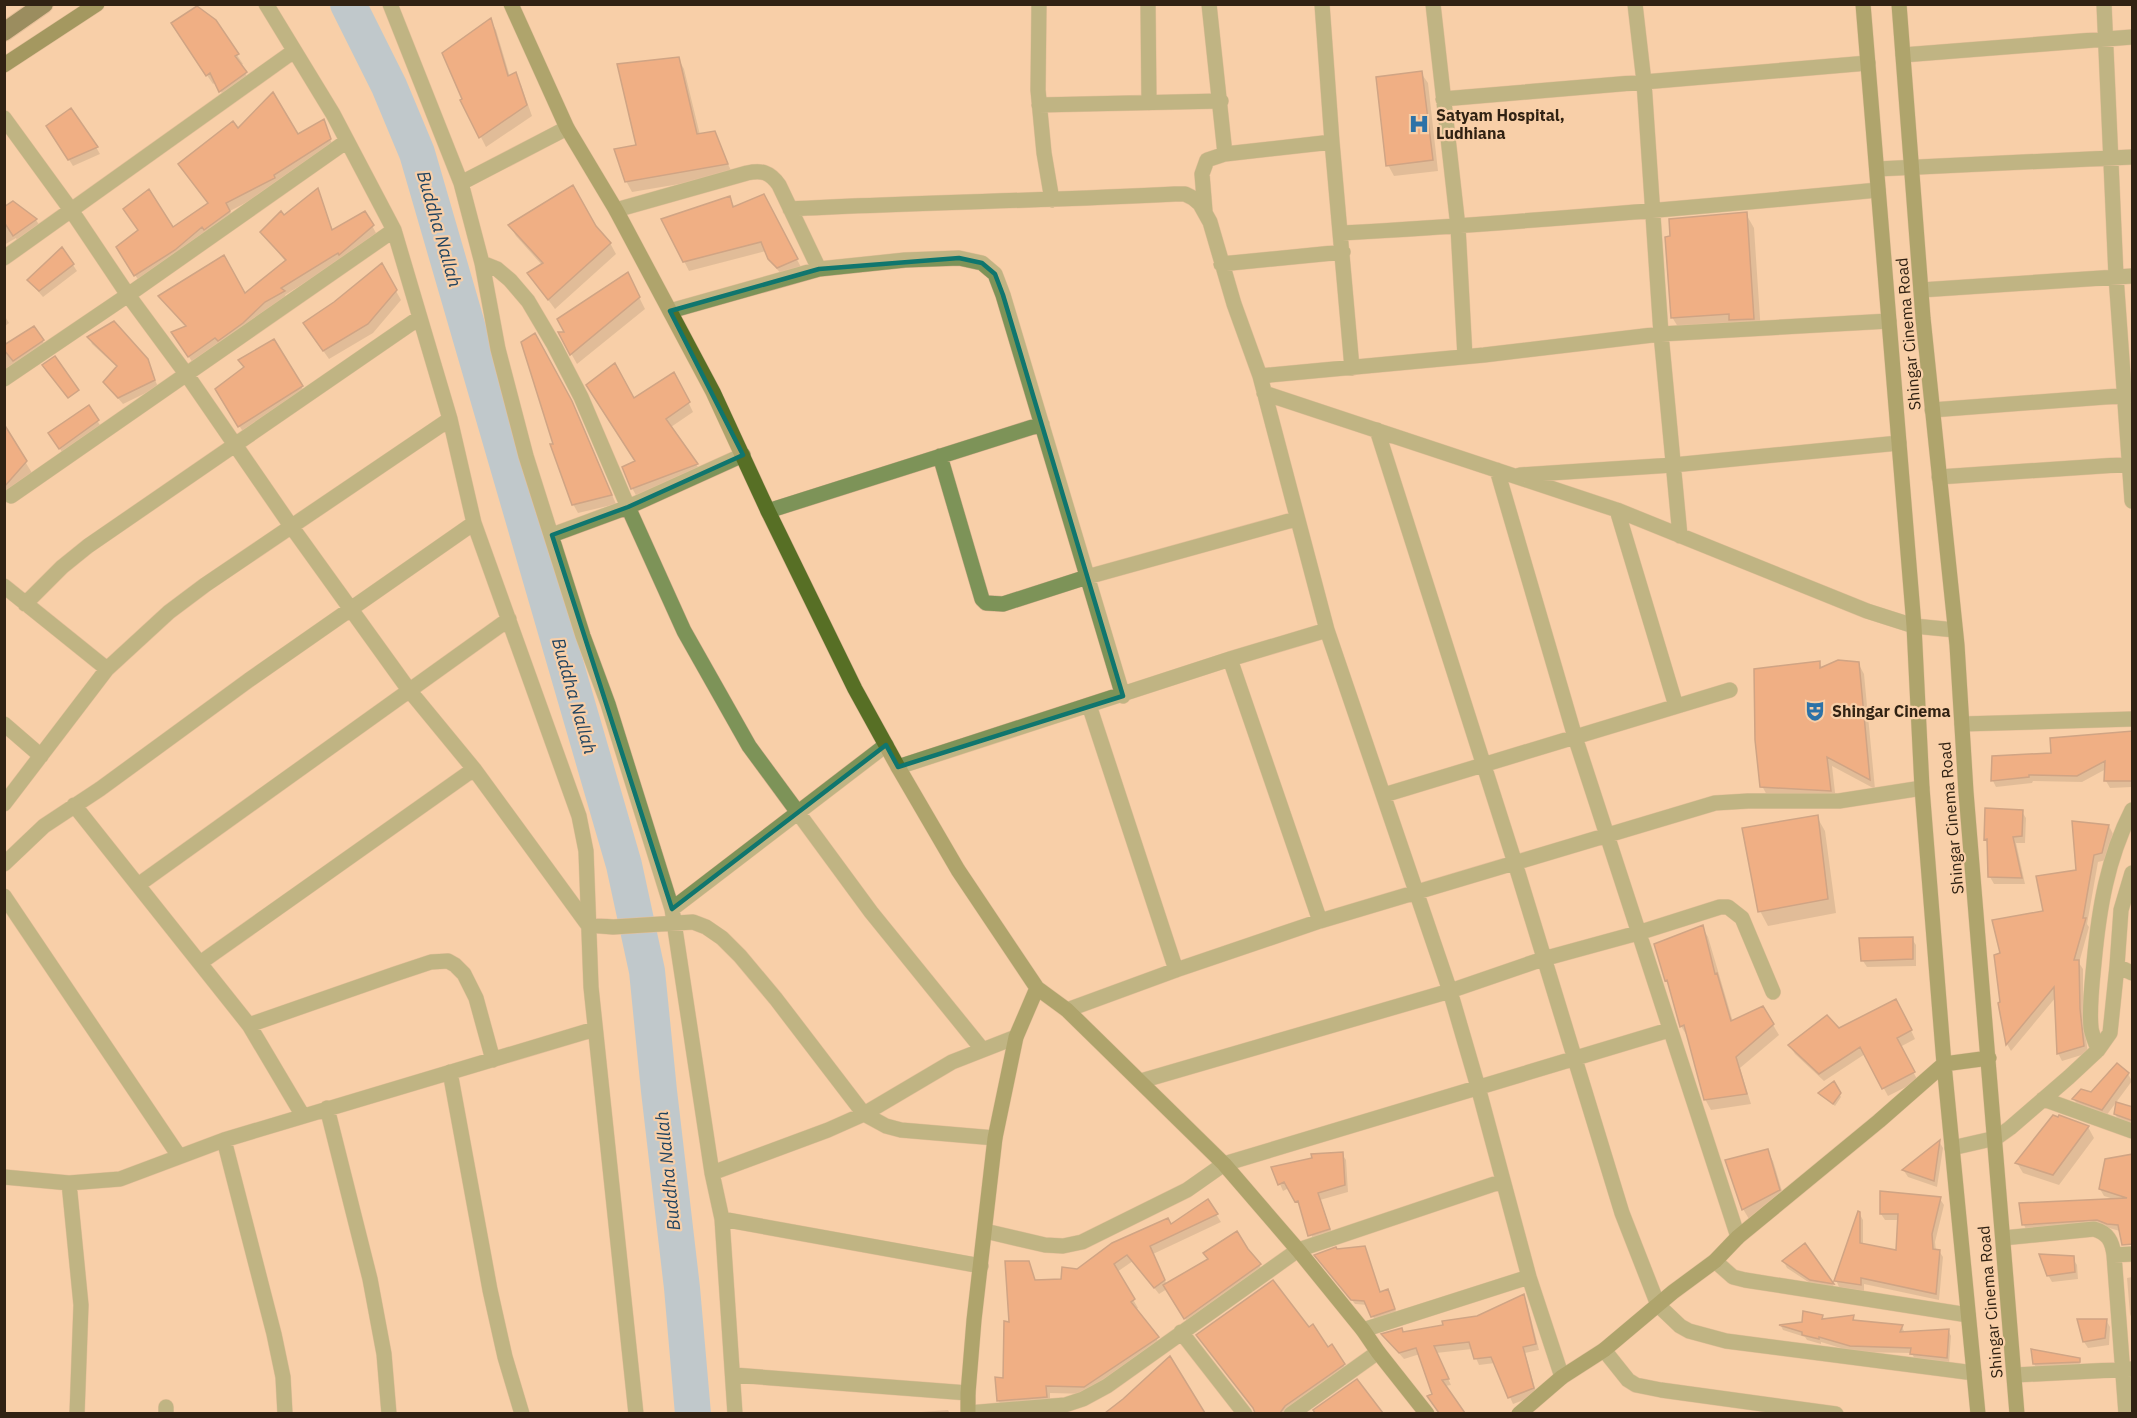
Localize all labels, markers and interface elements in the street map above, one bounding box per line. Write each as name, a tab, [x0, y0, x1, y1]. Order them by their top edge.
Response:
place label: Satyam Hospital, Ludhiana	[1436, 105, 1565, 143]
hospital icon: Satyam Hospital, Ludhiana	[1407, 112, 1431, 136]
water label: Buddha Nallah	[412, 168, 467, 290]
street label: Shingar Cinema Road	[1891, 257, 1925, 411]
water label: Buddha Nallah	[547, 635, 602, 757]
theatre icon: Shingar Cinema	[1803, 699, 1827, 723]
place label: Shingar Cinema	[1832, 701, 1951, 721]
street label: Shingar Cinema Road	[1934, 741, 1968, 895]
water label: Buddha Nallah	[650, 1110, 685, 1232]
street label: Shingar Cinema Road	[1973, 1225, 2007, 1379]

